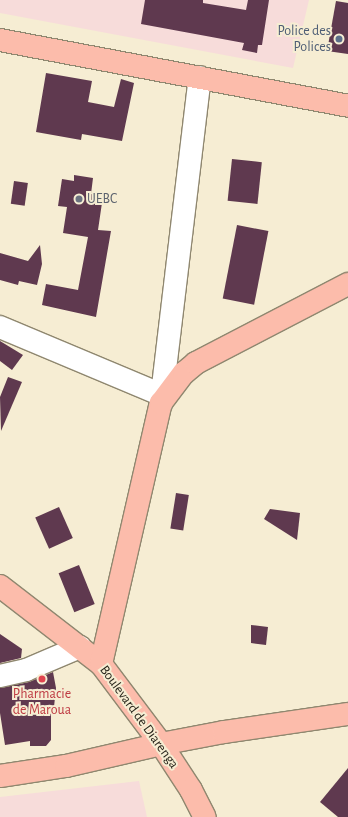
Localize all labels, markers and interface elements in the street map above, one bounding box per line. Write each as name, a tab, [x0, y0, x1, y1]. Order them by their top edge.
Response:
place label: Police des Polices	[278, 23, 331, 56]
marker: Police des Polices	[334, 34, 344, 44]
place label: UEBC	[87, 191, 117, 207]
marker: UEBC	[74, 194, 84, 204]
street label: Boulevard de Diarenga	[96, 662, 182, 772]
marker: Pharmacie de Maroua	[37, 674, 47, 684]
place label: Pharmacie de Maroua	[13, 686, 71, 718]

